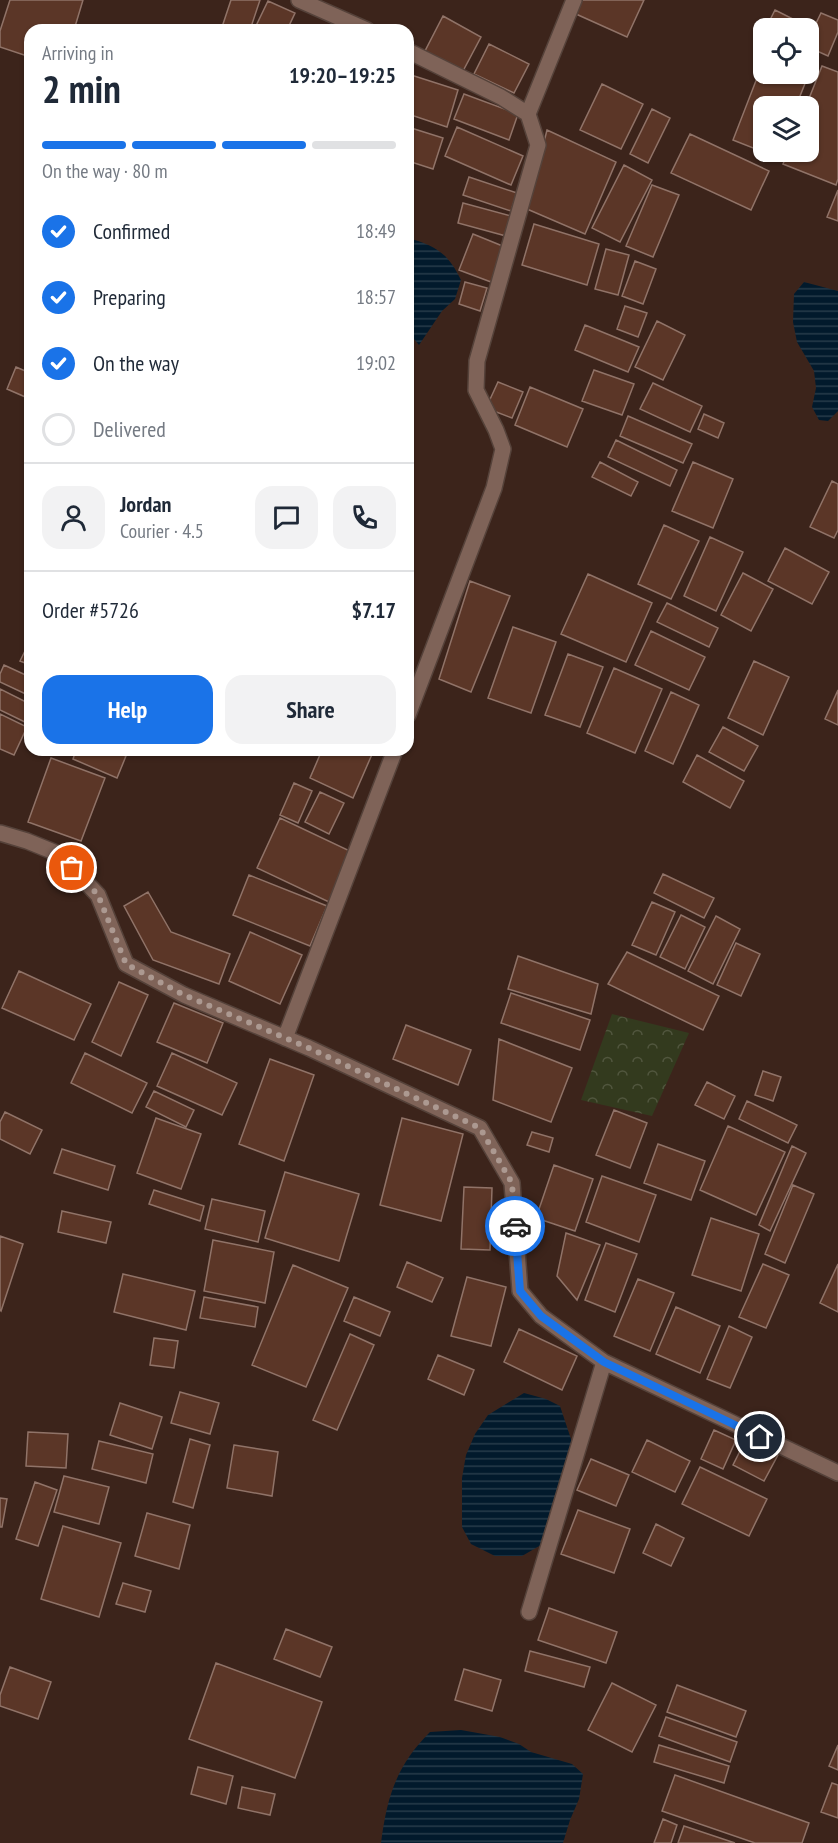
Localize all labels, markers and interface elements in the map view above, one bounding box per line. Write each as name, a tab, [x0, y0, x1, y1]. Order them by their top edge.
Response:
map controls	[753, 18, 819, 162]
button: locate	[753, 18, 819, 84]
text: Arriving in	[42, 40, 114, 66]
text: 19:20–19:25	[289, 61, 396, 89]
text: 2 min	[42, 63, 121, 114]
button: layers	[753, 96, 819, 162]
text: On the way · 80 m	[42, 158, 168, 184]
icon: check	[42, 215, 75, 248]
text: Confirmed	[93, 217, 170, 245]
text: 18:49	[356, 218, 396, 244]
icon: check	[42, 281, 75, 314]
text: Preparing	[93, 283, 166, 311]
text: 18:57	[356, 284, 396, 310]
icon: check	[42, 347, 75, 380]
text: On the way	[93, 349, 179, 377]
text: 19:02	[356, 350, 396, 376]
text: Delivered	[93, 415, 166, 443]
button: person	[42, 486, 105, 549]
button: chat	[255, 486, 318, 549]
button: phone	[333, 486, 396, 549]
text: Jordan	[120, 490, 171, 518]
text: Courier · 4.5	[120, 518, 204, 544]
text: Order #5726	[42, 596, 139, 624]
text: $7.17	[351, 596, 396, 624]
button: Help	[42, 675, 213, 744]
button: Share	[225, 675, 396, 744]
pin	[46, 842, 97, 893]
icon: bag	[55, 851, 88, 884]
courier	[485, 1196, 545, 1256]
icon: car	[499, 1210, 532, 1243]
pin	[734, 1411, 785, 1462]
icon: home	[743, 1420, 776, 1453]

